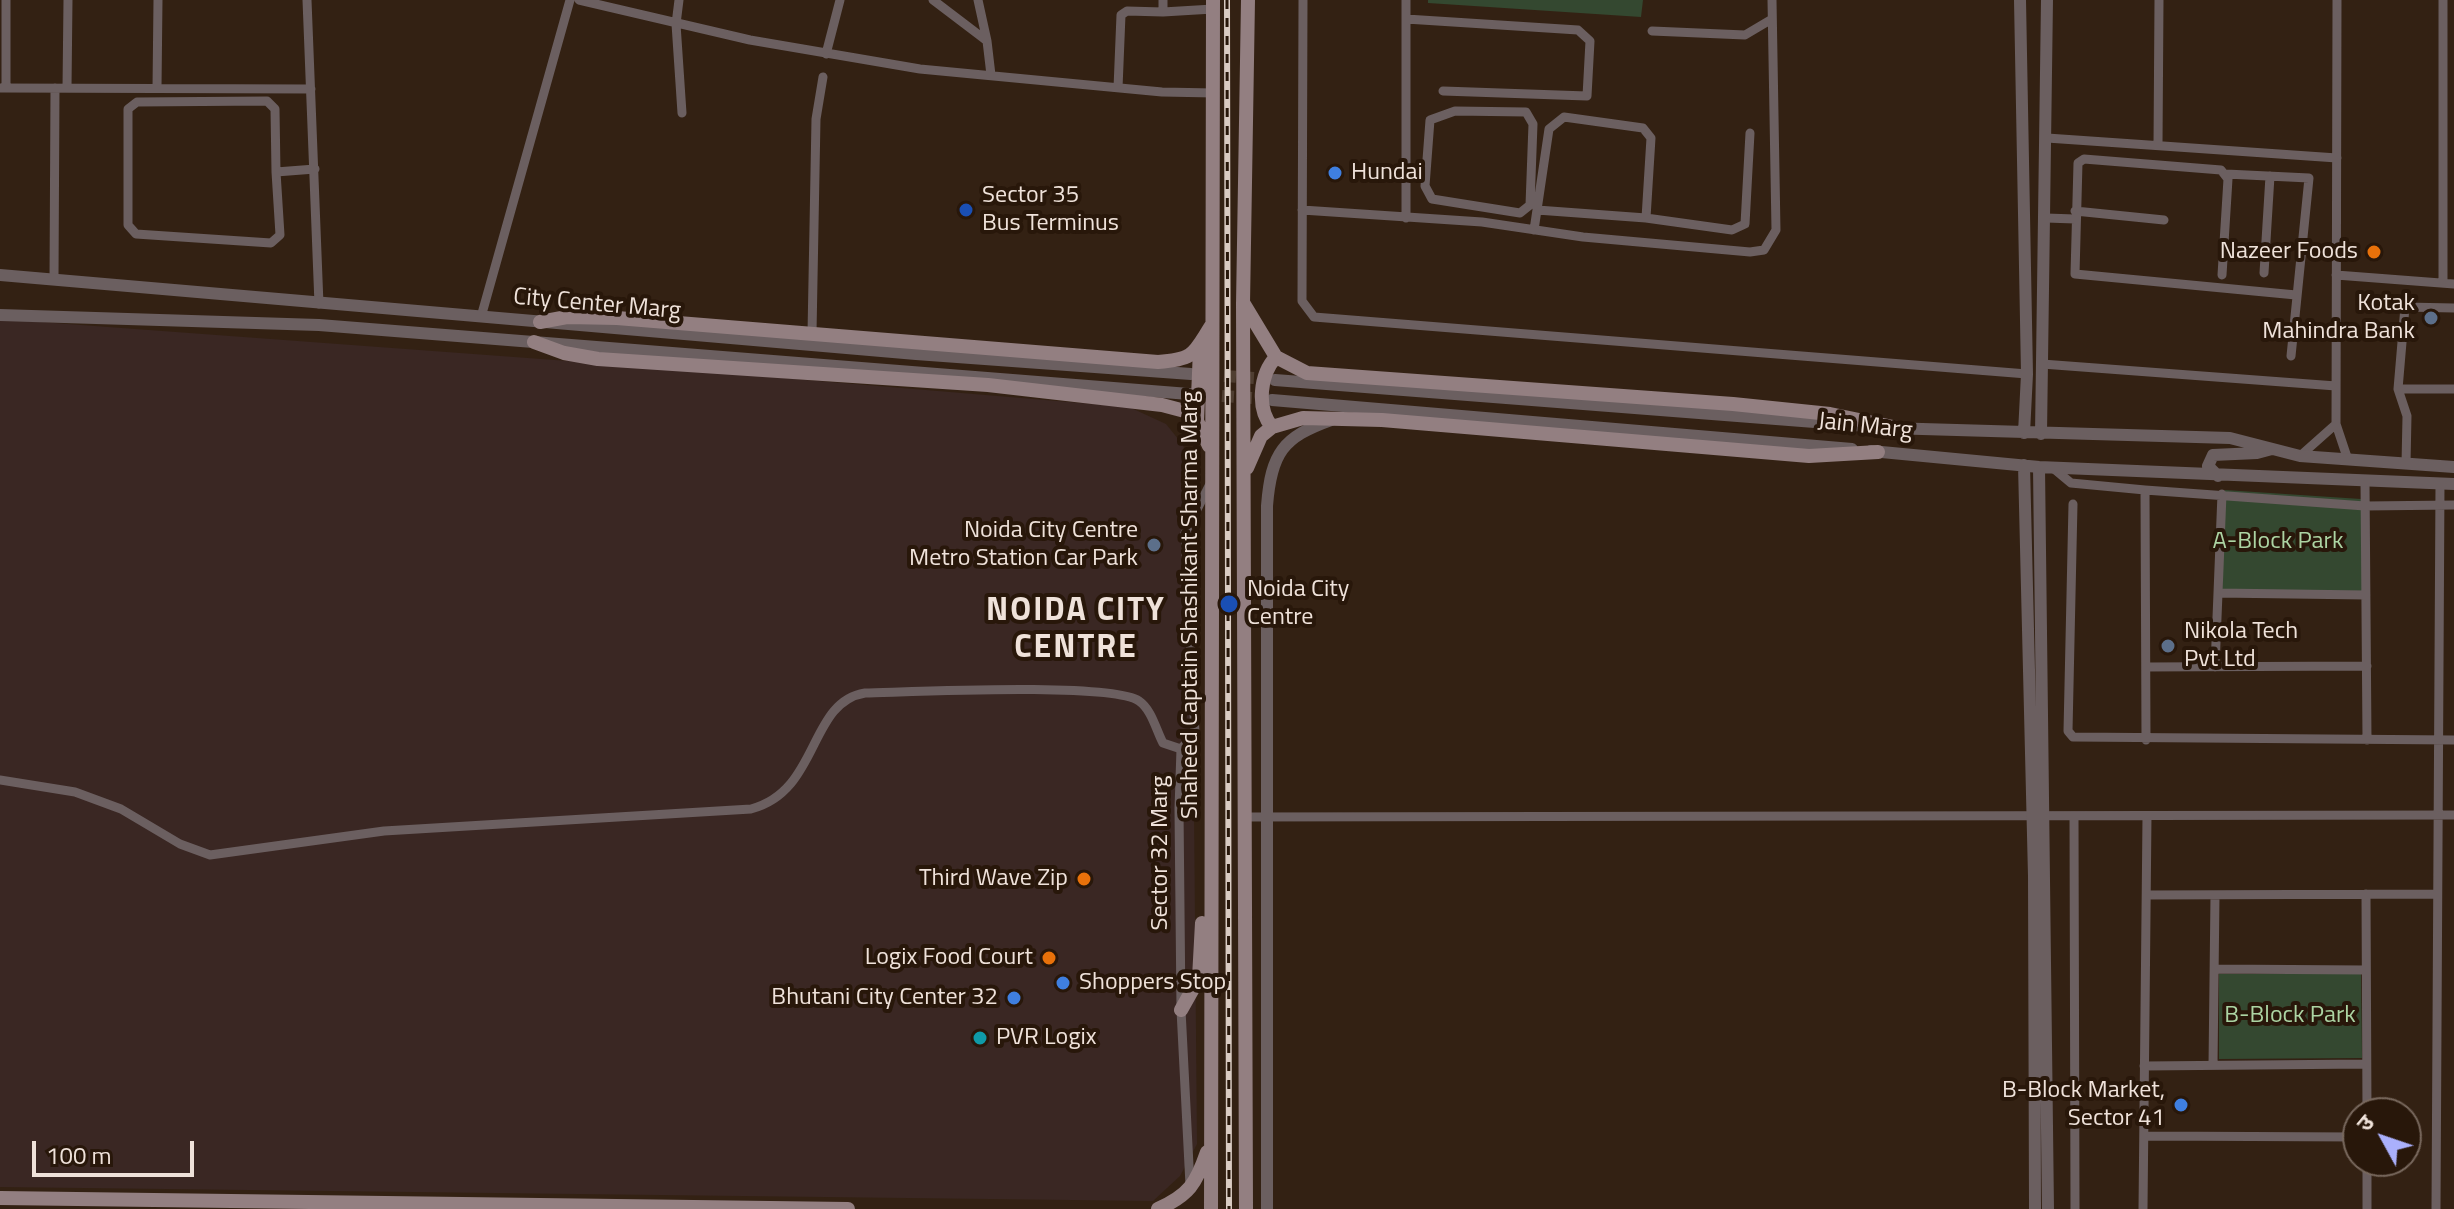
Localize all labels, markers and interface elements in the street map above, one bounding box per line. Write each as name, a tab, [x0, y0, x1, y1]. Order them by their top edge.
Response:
place label: Hundai	[1351, 159, 1423, 187]
marker: Hundai	[1326, 164, 1344, 182]
place label: Sector 35 Bus Terminus	[982, 182, 1119, 238]
marker: Sector 35 Bus Terminus	[957, 201, 975, 219]
place label: Nazeer Foods	[2220, 238, 2358, 266]
marker: Nazeer Foods	[2365, 243, 2383, 261]
street label: City Center Marg	[512, 283, 682, 327]
place label: Kotak Mahindra Bank	[2262, 290, 2415, 346]
marker: Kotak Mahindra Bank	[2422, 309, 2440, 327]
street label: Shaheed Captain Shashikant Sharma Marg	[1177, 391, 1205, 819]
street label: Jain Marg	[1816, 408, 1914, 446]
place label: Noida City Centre Metro Station Car Park	[909, 517, 1138, 573]
park label: A-Block Park	[2213, 528, 2343, 556]
marker: Noida City Centre Metro Station Car Park	[1145, 536, 1163, 554]
place label: Noida City Centre	[1247, 576, 1349, 632]
district label: NOIDA CITY CENTRE	[986, 593, 1166, 668]
marker: Noida City Centre	[1218, 593, 1240, 615]
place label: Nikola Tech Pvt Ltd	[2184, 618, 2298, 674]
marker: Nikola Tech Pvt Ltd	[2159, 637, 2177, 655]
street label: Sector 32 Marg	[1147, 775, 1175, 931]
place label: Third Wave Zip	[919, 865, 1068, 893]
marker: Third Wave Zip	[1075, 870, 1093, 888]
place label: Logix Food Court	[865, 944, 1033, 972]
marker: Logix Food Court	[1040, 949, 1058, 967]
place label: Shoppers Stop	[1079, 969, 1226, 997]
marker: Shoppers Stop	[1054, 974, 1072, 992]
place label: Bhutani City Center 32	[771, 984, 998, 1012]
marker: Bhutani City Center 32	[1005, 989, 1023, 1007]
park label: B-Block Park	[2224, 1002, 2356, 1030]
place label: PVR Logix	[996, 1024, 1097, 1052]
marker: PVR Logix	[971, 1029, 989, 1047]
place label: B-Block Market, Sector 41	[2002, 1077, 2165, 1133]
marker: B-Block Market, Sector 41	[2172, 1096, 2190, 1114]
north arrow	[2342, 1097, 2422, 1177]
text: उ	[2348, 1107, 2382, 1139]
scale bar	[36, 1125, 198, 1175]
text: 100 m	[46, 1137, 112, 1173]

